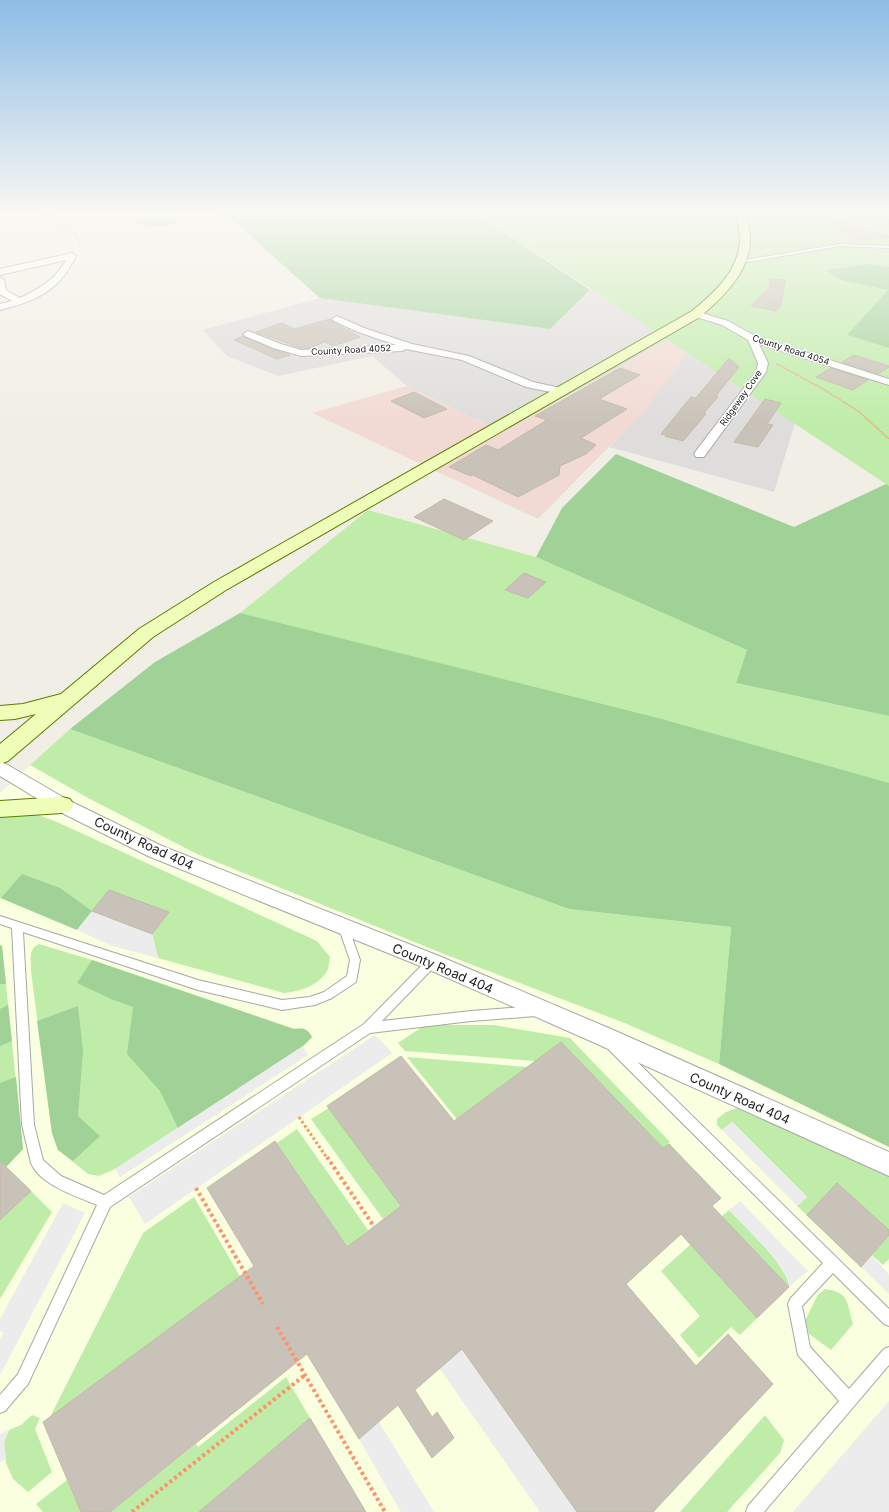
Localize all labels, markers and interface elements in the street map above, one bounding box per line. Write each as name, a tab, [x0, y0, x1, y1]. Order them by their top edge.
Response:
street label: County Road 4054	[751, 332, 831, 367]
street label: County Road 4052	[311, 342, 391, 357]
street label: Ridgeway Cove	[717, 368, 764, 428]
street label: County Road 404	[92, 813, 196, 873]
street label: County Road 404	[390, 940, 496, 996]
street label: County Road 404	[687, 1069, 793, 1127]

